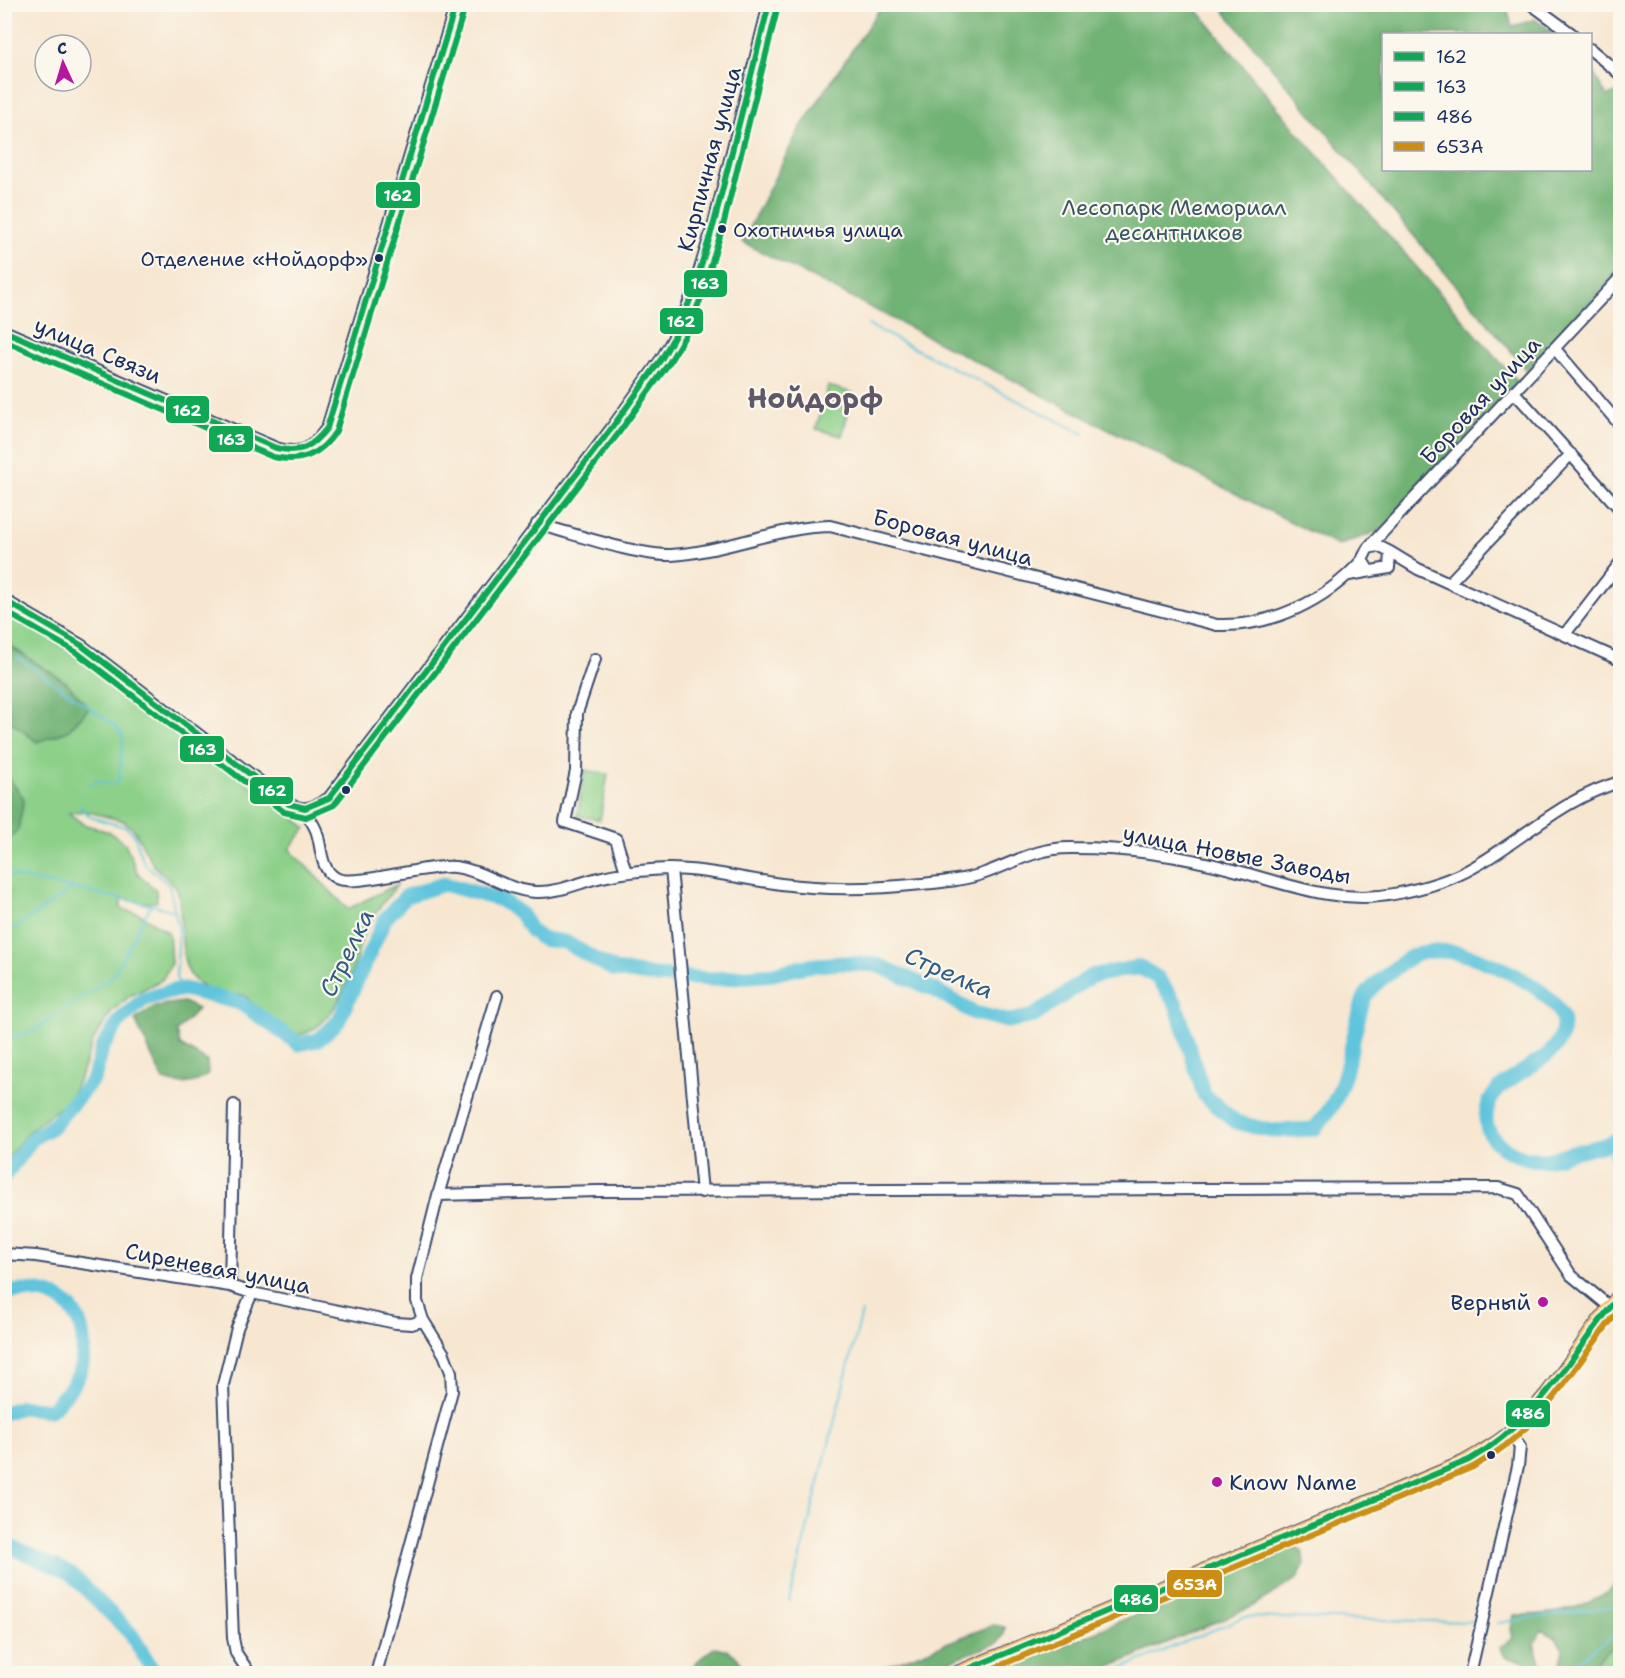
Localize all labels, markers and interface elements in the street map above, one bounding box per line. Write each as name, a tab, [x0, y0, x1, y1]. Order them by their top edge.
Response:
north arrow	[33, 33, 93, 93]
legend	[1382, 33, 1592, 171]
text: С	[56, 38, 68, 59]
text: 162	[1436, 45, 1467, 69]
street label: Кирпичная улица	[671, 63, 748, 255]
text: 163	[1436, 75, 1467, 99]
text: 486	[1436, 105, 1473, 129]
text: 653А	[1436, 135, 1484, 159]
line badge: 162	[375, 181, 421, 209]
text: 162	[384, 185, 412, 206]
park label: Лесопарк Мемориал десантников	[1061, 193, 1287, 247]
place label: Охотничья улица	[733, 217, 903, 243]
marker: Охотничья улица	[716, 223, 728, 235]
place label: Отделение «Нойдорф»	[140, 246, 368, 272]
marker: Отделение «Нойдорф»	[373, 252, 385, 264]
line badge: 163	[683, 269, 728, 298]
text: 163	[691, 273, 719, 294]
line badge: 162	[659, 307, 704, 335]
street label: улица Связи	[30, 311, 166, 390]
text: 162	[667, 311, 695, 332]
street label: Боровая улица	[1414, 330, 1547, 470]
district label: Нойдорф	[747, 379, 883, 417]
line badge: 162	[165, 395, 210, 424]
text: 162	[173, 400, 201, 421]
line badge: 163	[208, 425, 254, 453]
text: 163	[217, 429, 245, 450]
street label: Боровая улица	[870, 502, 1036, 573]
line badge: 163	[179, 735, 225, 763]
text: 163	[188, 739, 216, 760]
line badge: 162	[249, 776, 294, 805]
text: 162	[258, 780, 286, 801]
unlabelled marker	[340, 784, 352, 796]
street label: улица Новые Заводы	[1120, 818, 1353, 891]
water label: Стрелка	[312, 904, 382, 1002]
water label: Стрелка	[900, 939, 998, 1007]
street label: Сиреневая улица	[123, 1236, 314, 1301]
place label: Верный	[1450, 1288, 1531, 1317]
marker: Верный	[1536, 1295, 1550, 1309]
line badge: 486	[1505, 1399, 1551, 1428]
text: 486	[1511, 1403, 1545, 1424]
unlabelled marker	[1485, 1449, 1497, 1461]
place label: Know Name	[1229, 1468, 1357, 1497]
marker: Know Name	[1210, 1475, 1224, 1489]
line badge: 653А	[1166, 1569, 1223, 1598]
text: 653А	[1173, 1574, 1217, 1595]
line badge: 486	[1113, 1584, 1159, 1613]
text: 486	[1119, 1589, 1153, 1610]

